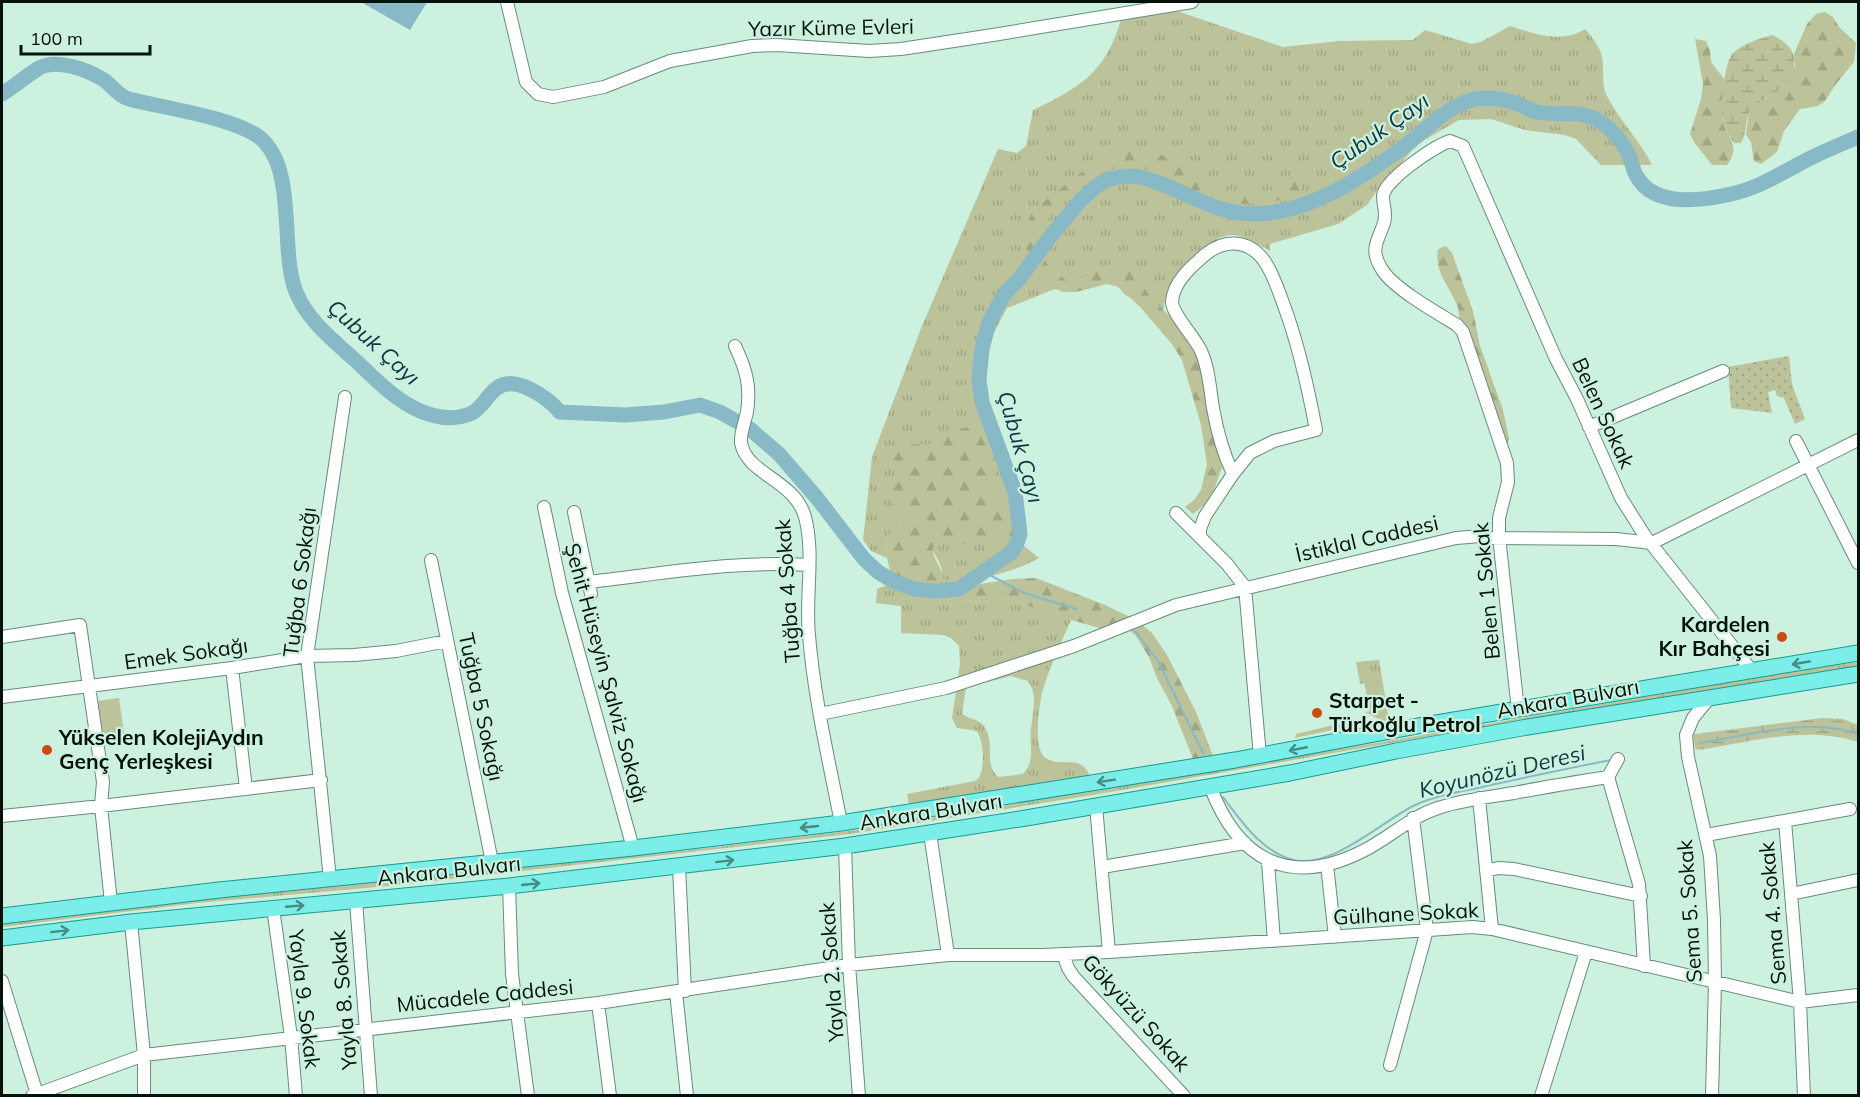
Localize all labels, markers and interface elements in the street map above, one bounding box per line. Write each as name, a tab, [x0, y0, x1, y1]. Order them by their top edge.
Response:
street label: Yazır Küme Evleri	[747, 13, 914, 41]
scale bar	[21, 18, 150, 56]
text: 100 m	[30, 27, 83, 50]
water label: Çubuk Çayı	[1324, 87, 1434, 175]
water label: Çubuk Çayı	[322, 293, 426, 391]
street label: Belen Sokak	[1567, 353, 1641, 472]
water label: Çubuk Çayı	[992, 388, 1050, 506]
street label: Tuğba 6 Sokağı	[277, 505, 321, 658]
street label: İstiklal Caddesi	[1293, 509, 1441, 567]
street label: Tuğba 4 Sokak	[769, 518, 805, 664]
street label: Belen 1 Sokak	[1467, 521, 1505, 661]
street label: Şehit Hüseyin Şalviz Sokağı	[560, 540, 654, 805]
place label: Kardelen Kır Bahçesi	[1658, 611, 1770, 661]
street label: Tuğba 5 Sokağı	[454, 630, 510, 783]
marker: Kardelen Kır Bahçesi	[1775, 630, 1789, 644]
street label: Emek Sokağı	[122, 631, 249, 675]
one-way arrow	[1791, 657, 1811, 668]
street label: Ankara Bulvarı	[1495, 673, 1641, 723]
place label: Starpet - Türkoğlu Petrol	[1329, 687, 1481, 737]
marker: Starpet - Türkoğlu Petrol	[1310, 706, 1324, 720]
place label: Yükselen KolejiAydın Genç Yerleşkesi	[58, 724, 264, 774]
water label: Koyunözü Deresi	[1416, 738, 1589, 804]
marker: Yükselen KolejiAydın Genç Yerleşkesi	[40, 743, 54, 757]
one-way arrow	[1289, 744, 1308, 755]
one-way arrow	[1097, 776, 1116, 787]
street label: Ankara Bulvarı	[858, 787, 1004, 835]
one-way arrow	[800, 821, 820, 832]
street label: Sema 5. Sokak	[1671, 839, 1707, 983]
street label: Sema 4. Sokak	[1753, 840, 1791, 985]
street label: Ankara Bulvarı	[376, 850, 522, 890]
one-way arrow	[714, 855, 734, 866]
one-way arrow	[521, 878, 541, 889]
street label: Gülhane Sokak	[1332, 896, 1480, 930]
one-way arrow	[285, 900, 305, 911]
street label: Yayla 2. Sokak	[813, 901, 849, 1044]
one-way arrow	[49, 925, 69, 936]
street label: Yayla 9. Sokak	[283, 927, 326, 1070]
street label: Yayla 8. Sokak	[324, 929, 362, 1072]
street label: Gökyüzü Sokak	[1077, 948, 1196, 1076]
street label: Mücadele Caddesi	[395, 973, 575, 1017]

